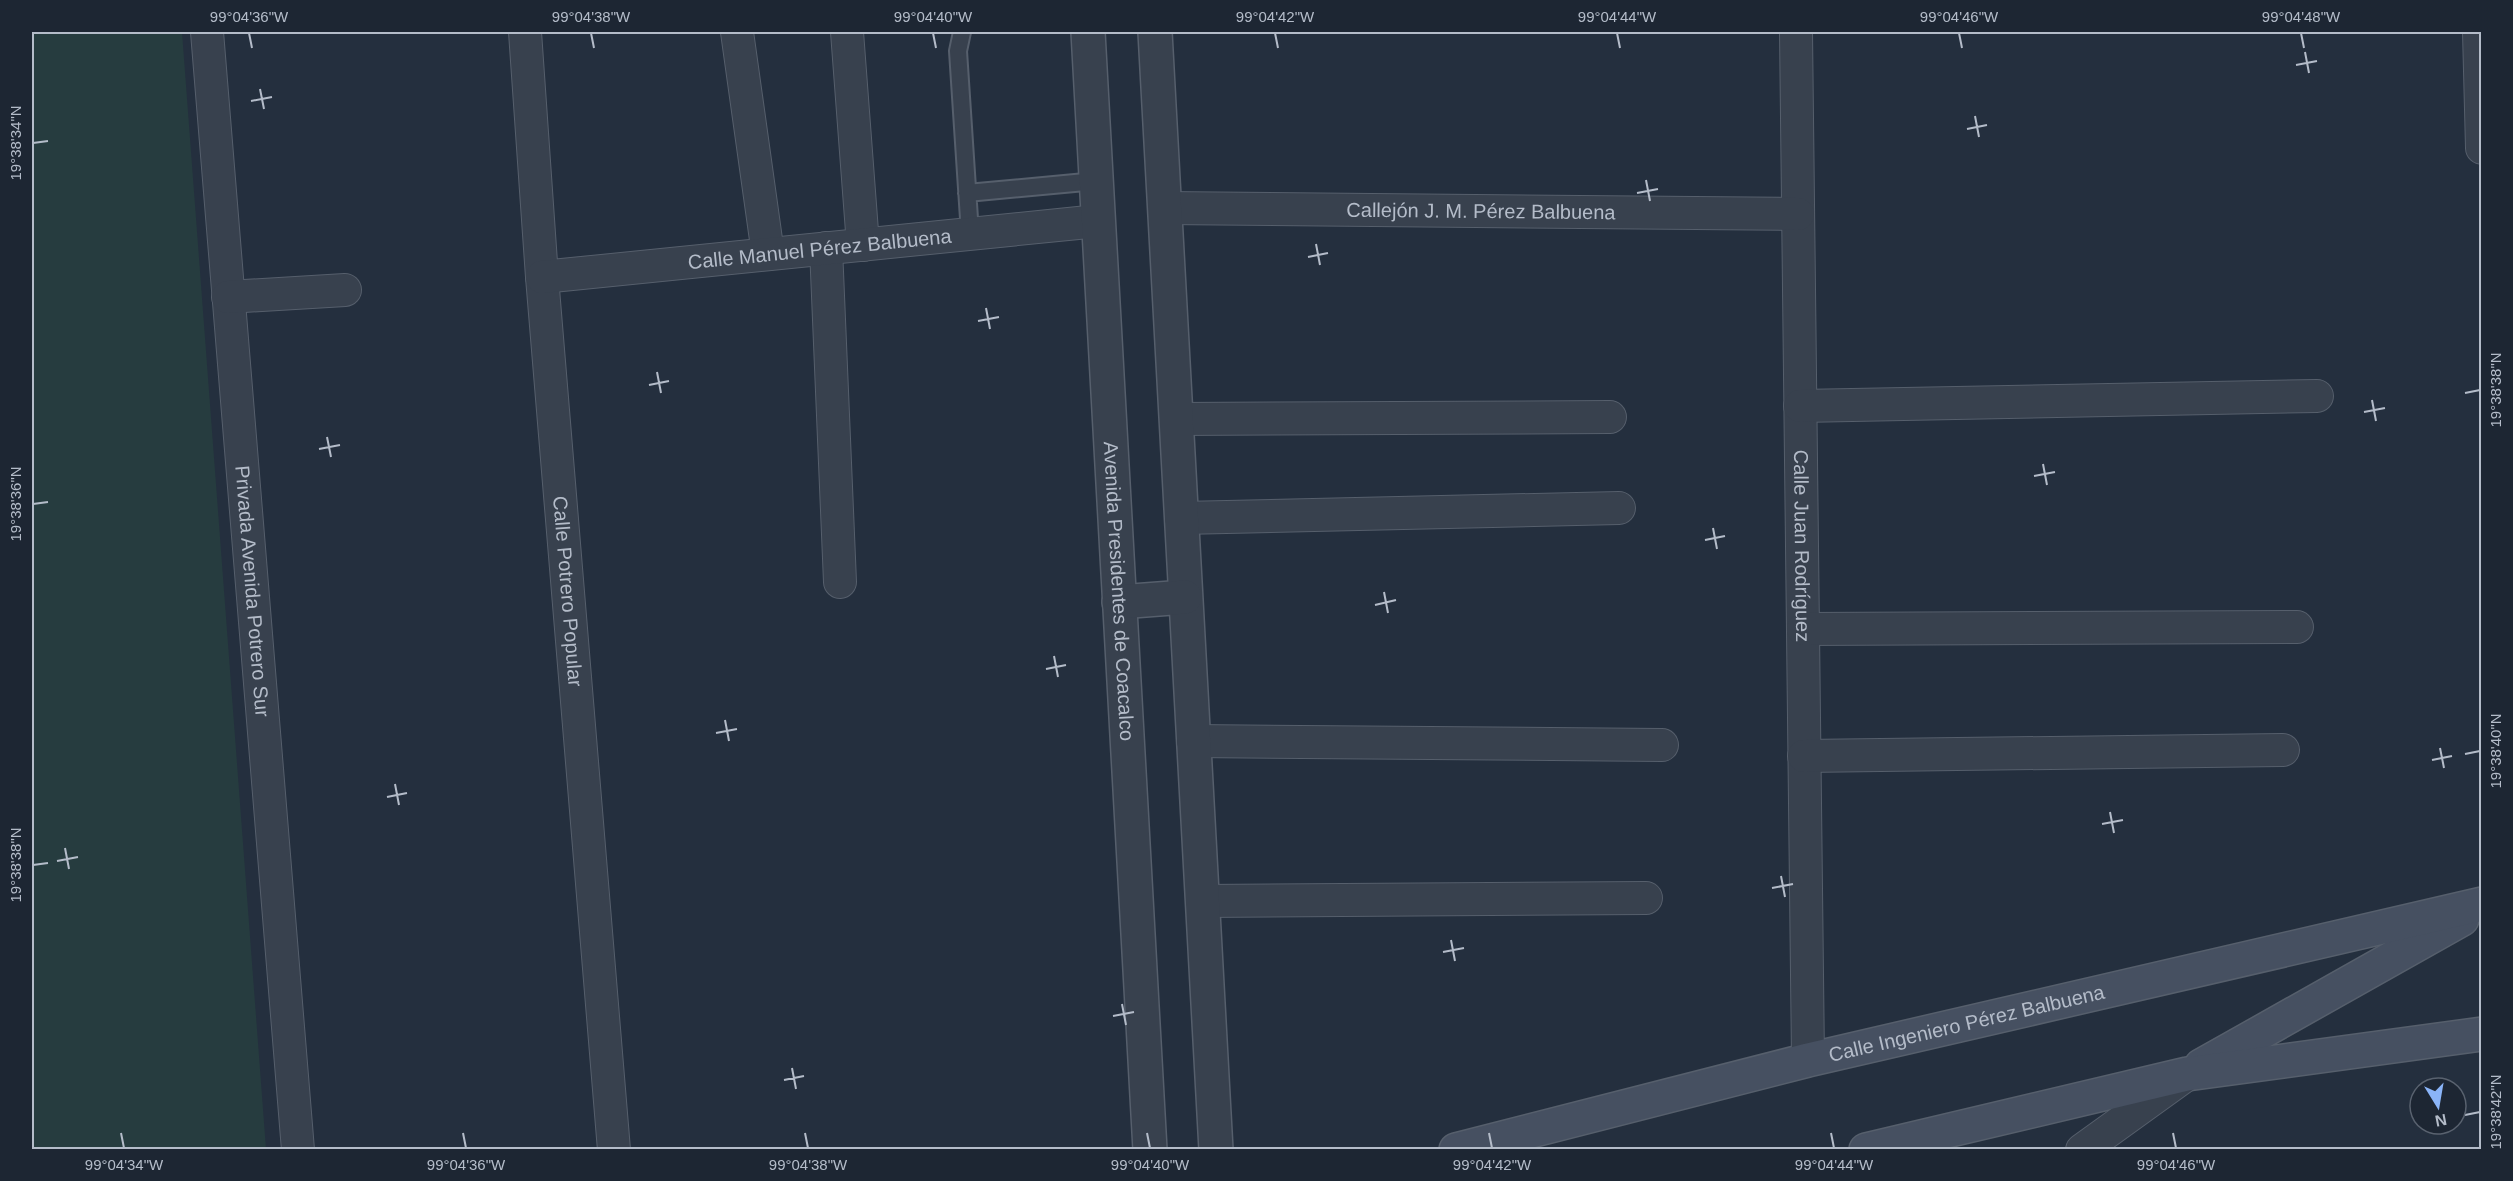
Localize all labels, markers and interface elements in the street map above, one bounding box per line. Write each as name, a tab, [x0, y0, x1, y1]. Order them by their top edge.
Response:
text: 99°04'36"W	[210, 8, 289, 25]
text: 99°04'38"W	[552, 8, 631, 25]
text: 99°04'40"W	[894, 8, 973, 25]
text: 99°04'42"W	[1236, 8, 1315, 25]
text: 99°04'44"W	[1578, 8, 1657, 25]
text: 99°04'46"W	[1920, 8, 1999, 25]
text: 99°04'48"W	[2262, 8, 2341, 25]
text: 19°38'34"N	[7, 105, 24, 181]
street label: Callejón J. M. Pérez Balbuena	[1346, 199, 1617, 223]
street label: Calle Manuel Pérez Balbuena	[687, 225, 953, 273]
text: 19°38'38"N	[2487, 352, 2504, 428]
street label: Avenida Presidentes de Coacalco	[1100, 441, 1138, 741]
street label: Calle Juan Rodríguez	[1790, 450, 1814, 642]
street label: Privada Avenida Potrero Sur	[231, 465, 274, 718]
text: 19°38'36"N	[7, 466, 24, 542]
street label: Calle Potrero Popular	[549, 495, 587, 688]
text: 19°38'40"N	[2487, 713, 2504, 789]
text: 19°38'38"N	[7, 827, 24, 903]
street label: Calle Ingeniero Pérez Balbuena	[1826, 981, 2107, 1066]
text: 19°38'42"N	[2487, 1074, 2504, 1150]
north arrow	[2408, 1076, 2468, 1136]
text: N	[2433, 1111, 2448, 1130]
text: 99°04'34"W	[85, 1156, 164, 1173]
text: 99°04'36"W	[427, 1156, 506, 1173]
text: 99°04'38"W	[769, 1156, 848, 1173]
text: 99°04'40"W	[1111, 1156, 1190, 1173]
text: 99°04'42"W	[1453, 1156, 1532, 1173]
text: 99°04'44"W	[1795, 1156, 1874, 1173]
text: 99°04'46"W	[2137, 1156, 2216, 1173]

